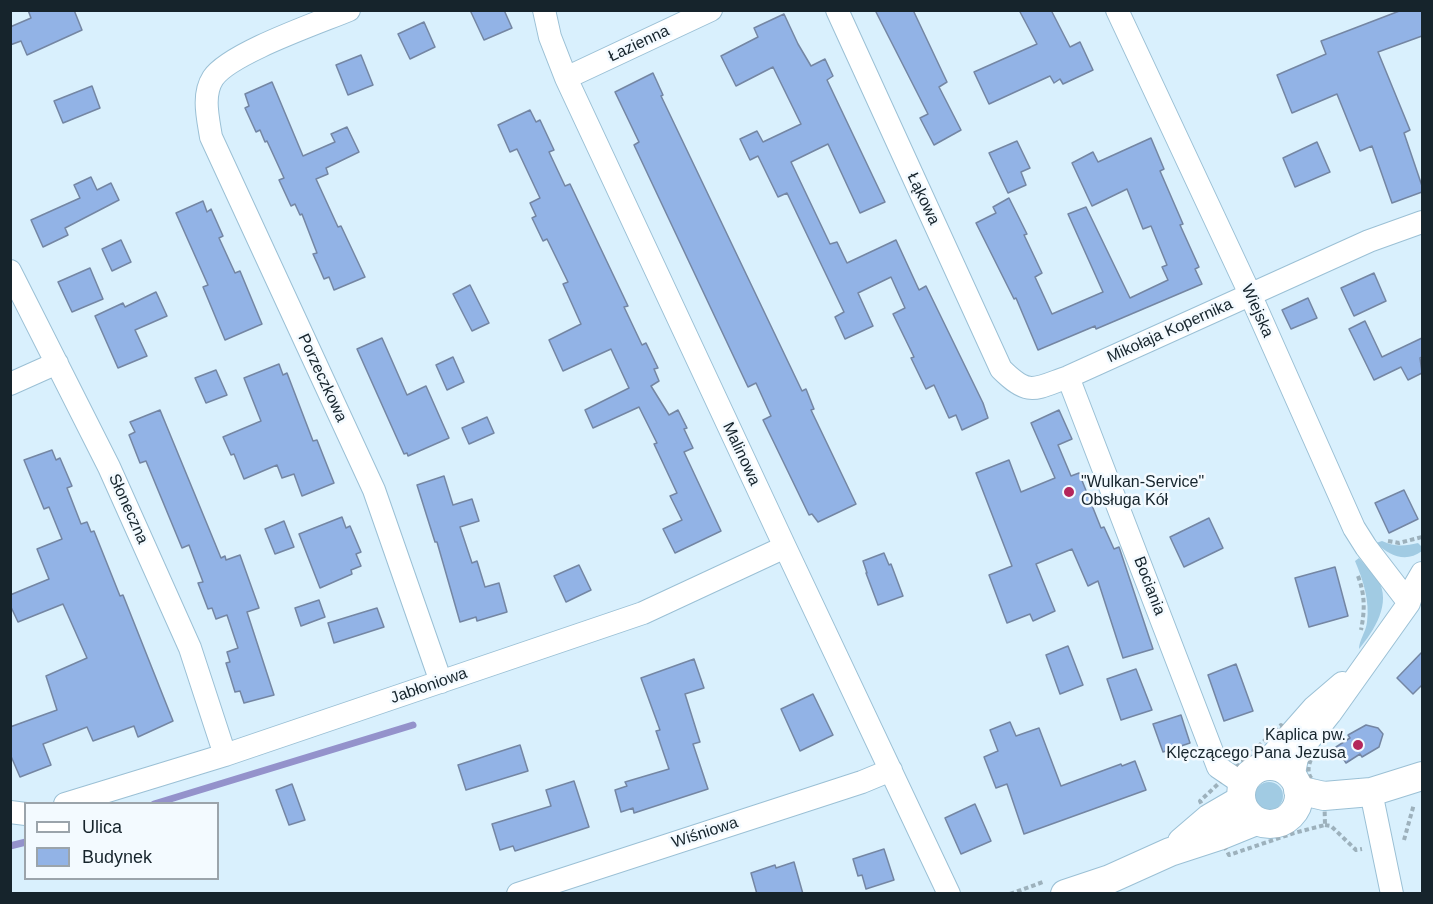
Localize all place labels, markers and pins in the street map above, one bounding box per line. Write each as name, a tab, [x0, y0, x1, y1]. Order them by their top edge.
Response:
place label: "Wulkan-Service" Obsługa Kół	[1081, 473, 1204, 511]
marker: "Wulkan-Service" Obsługa Kół	[1062, 485, 1076, 499]
place label: Kaplica pw. Klęczącego Pana Jezusa	[1166, 726, 1346, 764]
marker: Kaplica pw. Klęczącego Pana Jezusa	[1351, 738, 1365, 752]

